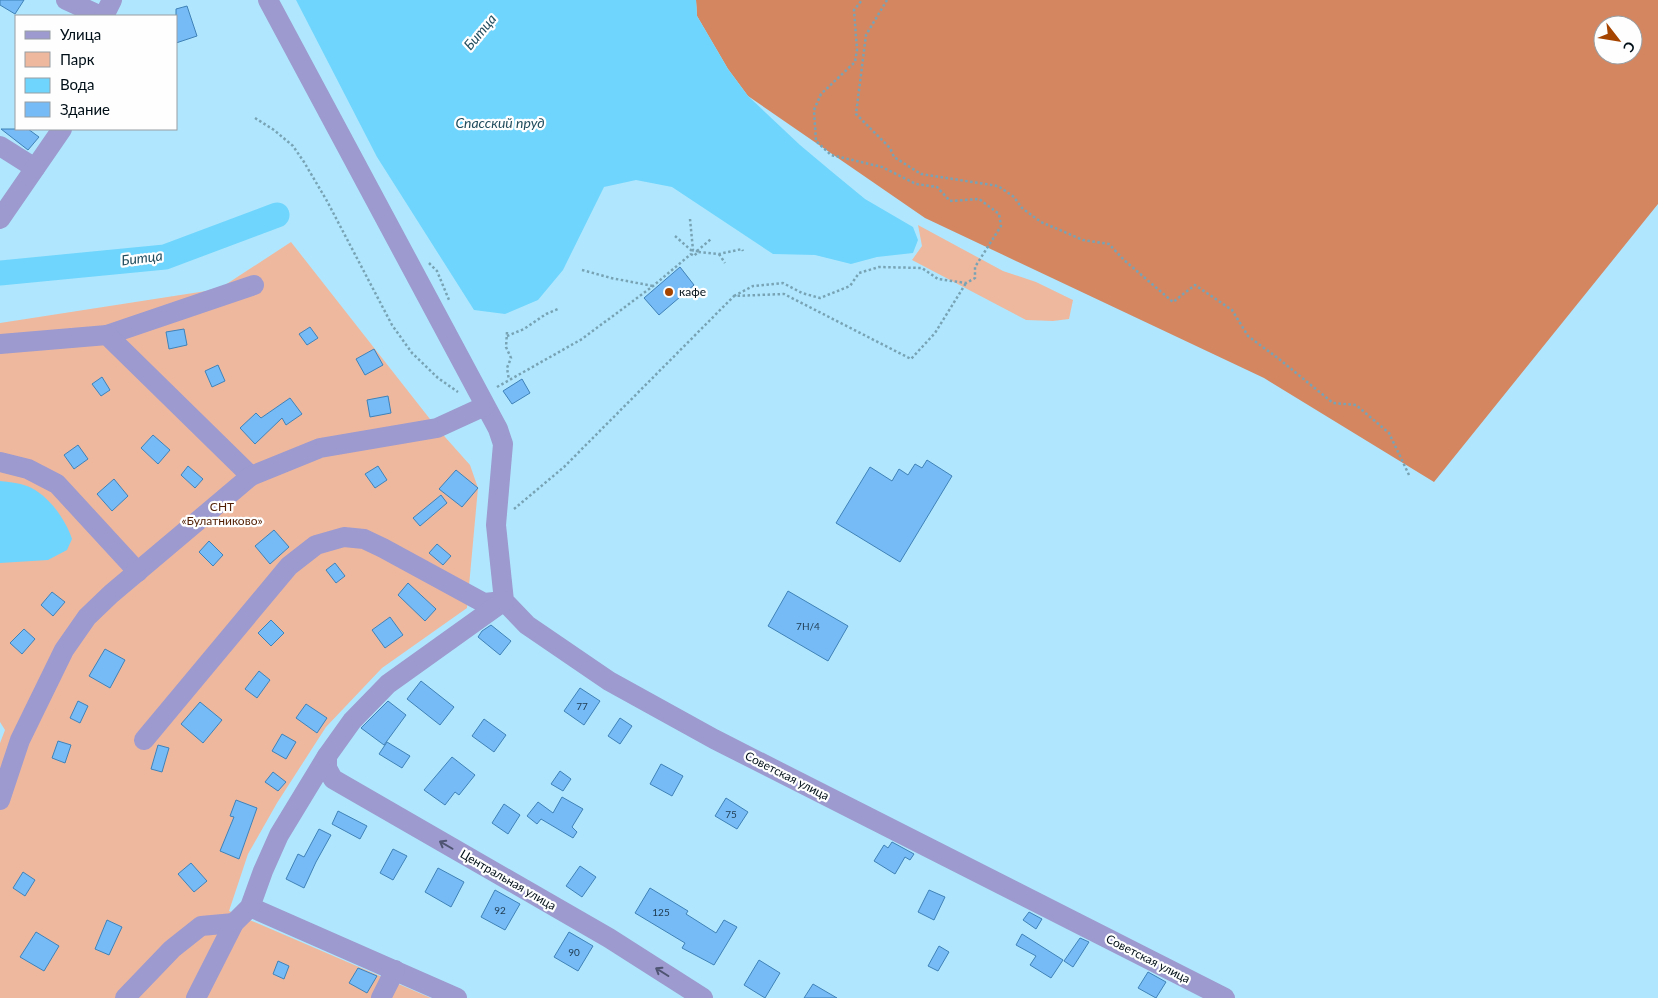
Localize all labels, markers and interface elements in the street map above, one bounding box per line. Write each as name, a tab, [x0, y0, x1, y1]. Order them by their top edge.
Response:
water label: Битца	[460, 10, 499, 53]
legend	[15, 15, 178, 130]
north arrow	[1593, 15, 1643, 65]
text: Улица	[60, 25, 101, 43]
text: С	[1620, 39, 1639, 56]
text: Парк	[60, 50, 95, 68]
text: Вода	[60, 75, 95, 93]
text: Здание	[60, 100, 110, 118]
water label: Спасский пруд	[455, 114, 545, 131]
water label: Битца	[120, 247, 164, 268]
place label: кафе	[679, 284, 706, 299]
marker: кафе	[663, 286, 675, 298]
park label: СНТ «Булатниково»	[181, 499, 263, 528]
house number: 7Н/4	[796, 620, 820, 632]
house number: 77	[576, 700, 588, 712]
street label: Советская улица	[743, 748, 832, 803]
house number: 75	[725, 808, 737, 820]
one-way arrow	[440, 839, 454, 849]
street label: Центральная улица	[458, 846, 559, 913]
house number: 92	[494, 904, 506, 916]
house number: 125	[652, 906, 670, 918]
street label: Советская улица	[1104, 931, 1193, 986]
house number: 90	[568, 946, 580, 958]
one-way arrow	[655, 967, 669, 977]

